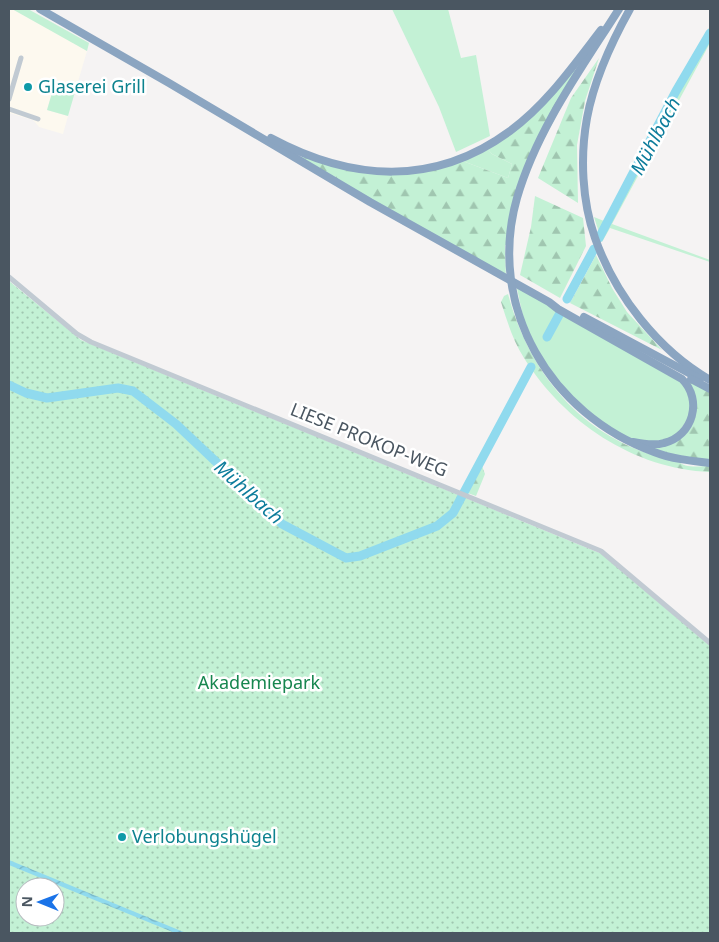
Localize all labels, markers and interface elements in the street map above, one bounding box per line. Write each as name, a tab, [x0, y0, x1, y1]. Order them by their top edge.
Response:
place label: Glaserei Grill	[38, 74, 146, 98]
marker: Glaserei Grill	[22, 81, 34, 93]
water label: Mühlbach	[624, 93, 686, 179]
street label: LIESE PROKOP-WEG	[287, 397, 452, 482]
water label: Mühlbach	[209, 454, 289, 530]
park label: Akademiepark	[198, 670, 321, 694]
place label: Verlobungshügel	[132, 824, 277, 848]
marker: Verlobungshügel	[116, 831, 128, 843]
north arrow	[15, 877, 65, 927]
text: N	[17, 896, 36, 908]

